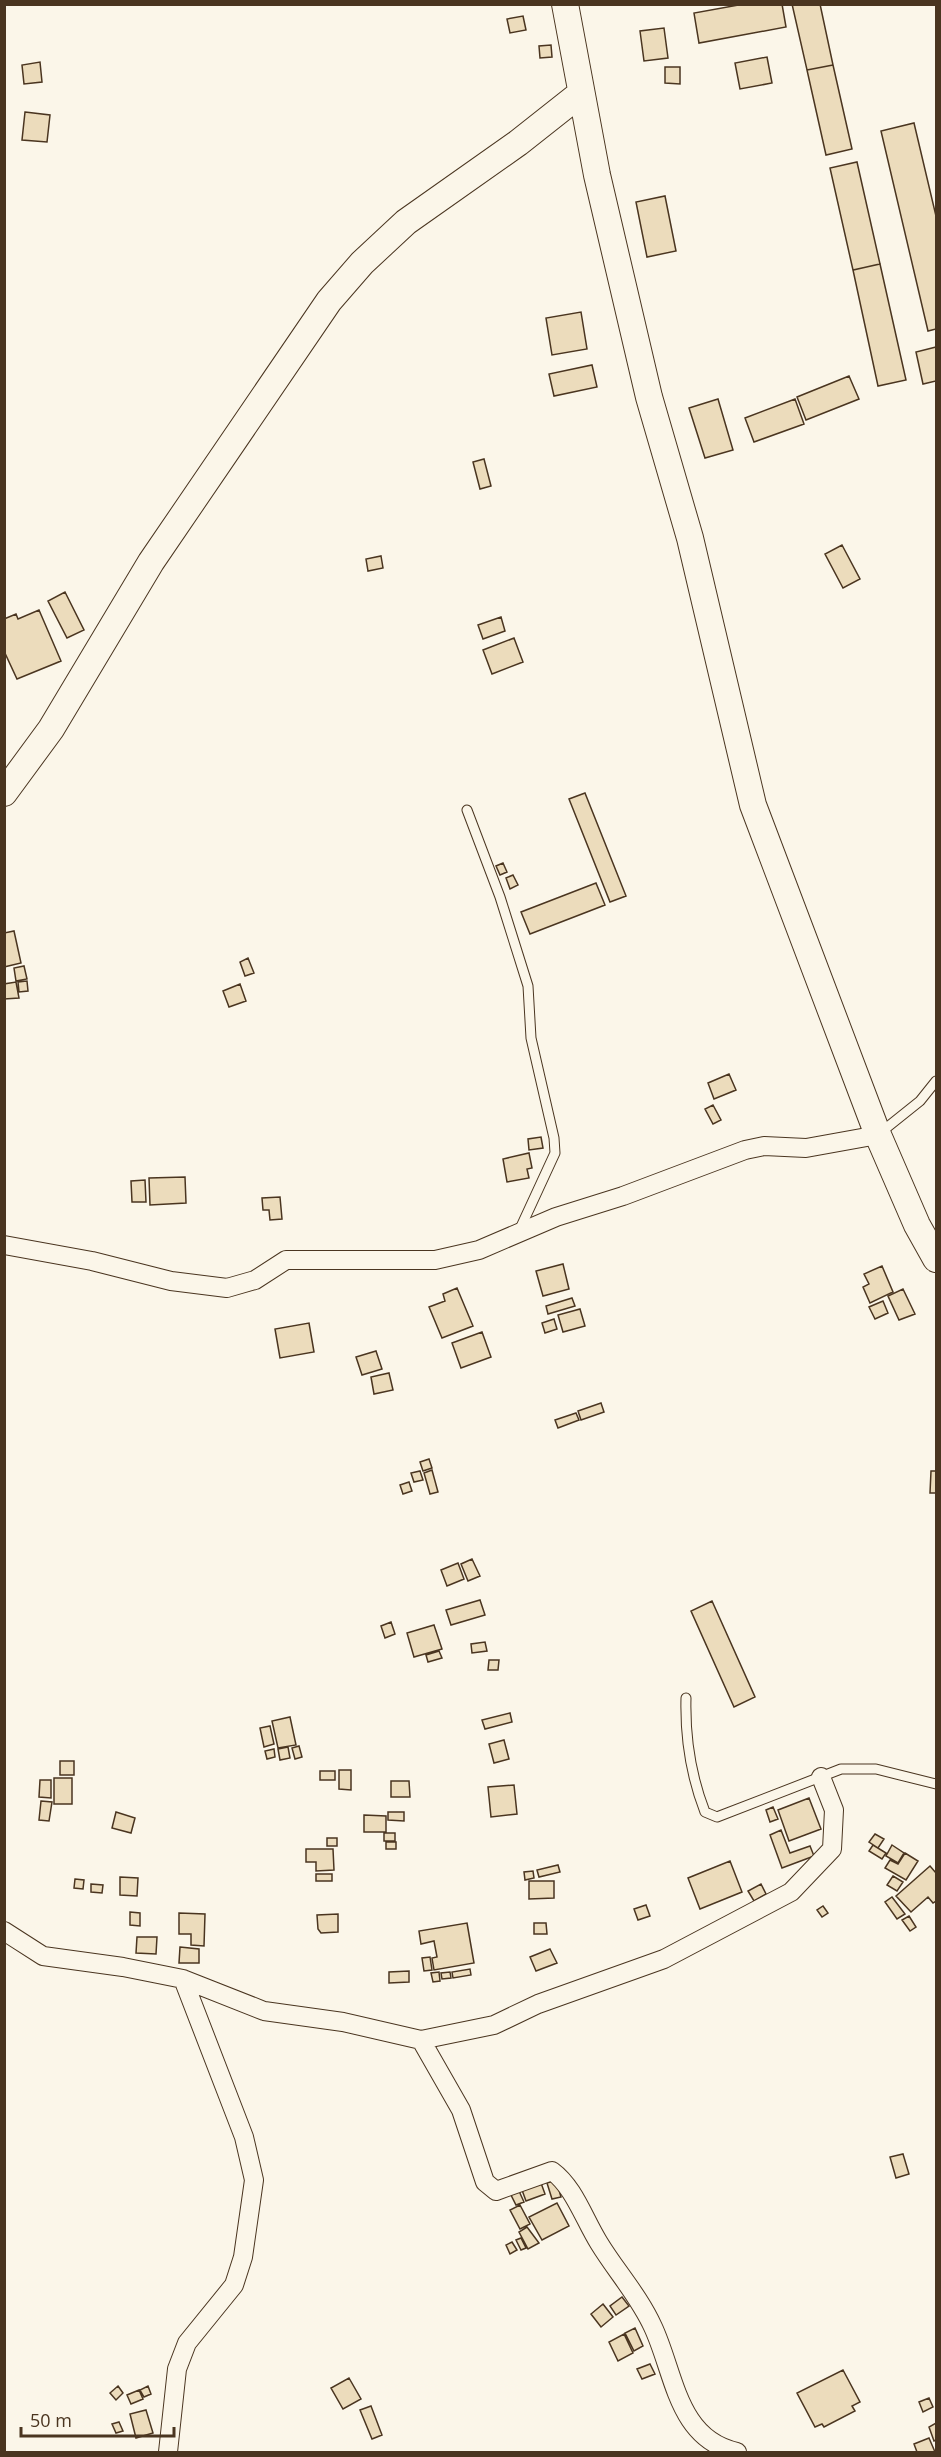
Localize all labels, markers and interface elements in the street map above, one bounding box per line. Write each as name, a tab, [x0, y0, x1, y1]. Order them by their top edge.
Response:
scale bar	[21, 2400, 174, 2438]
text: 50 m	[30, 2408, 72, 2432]

